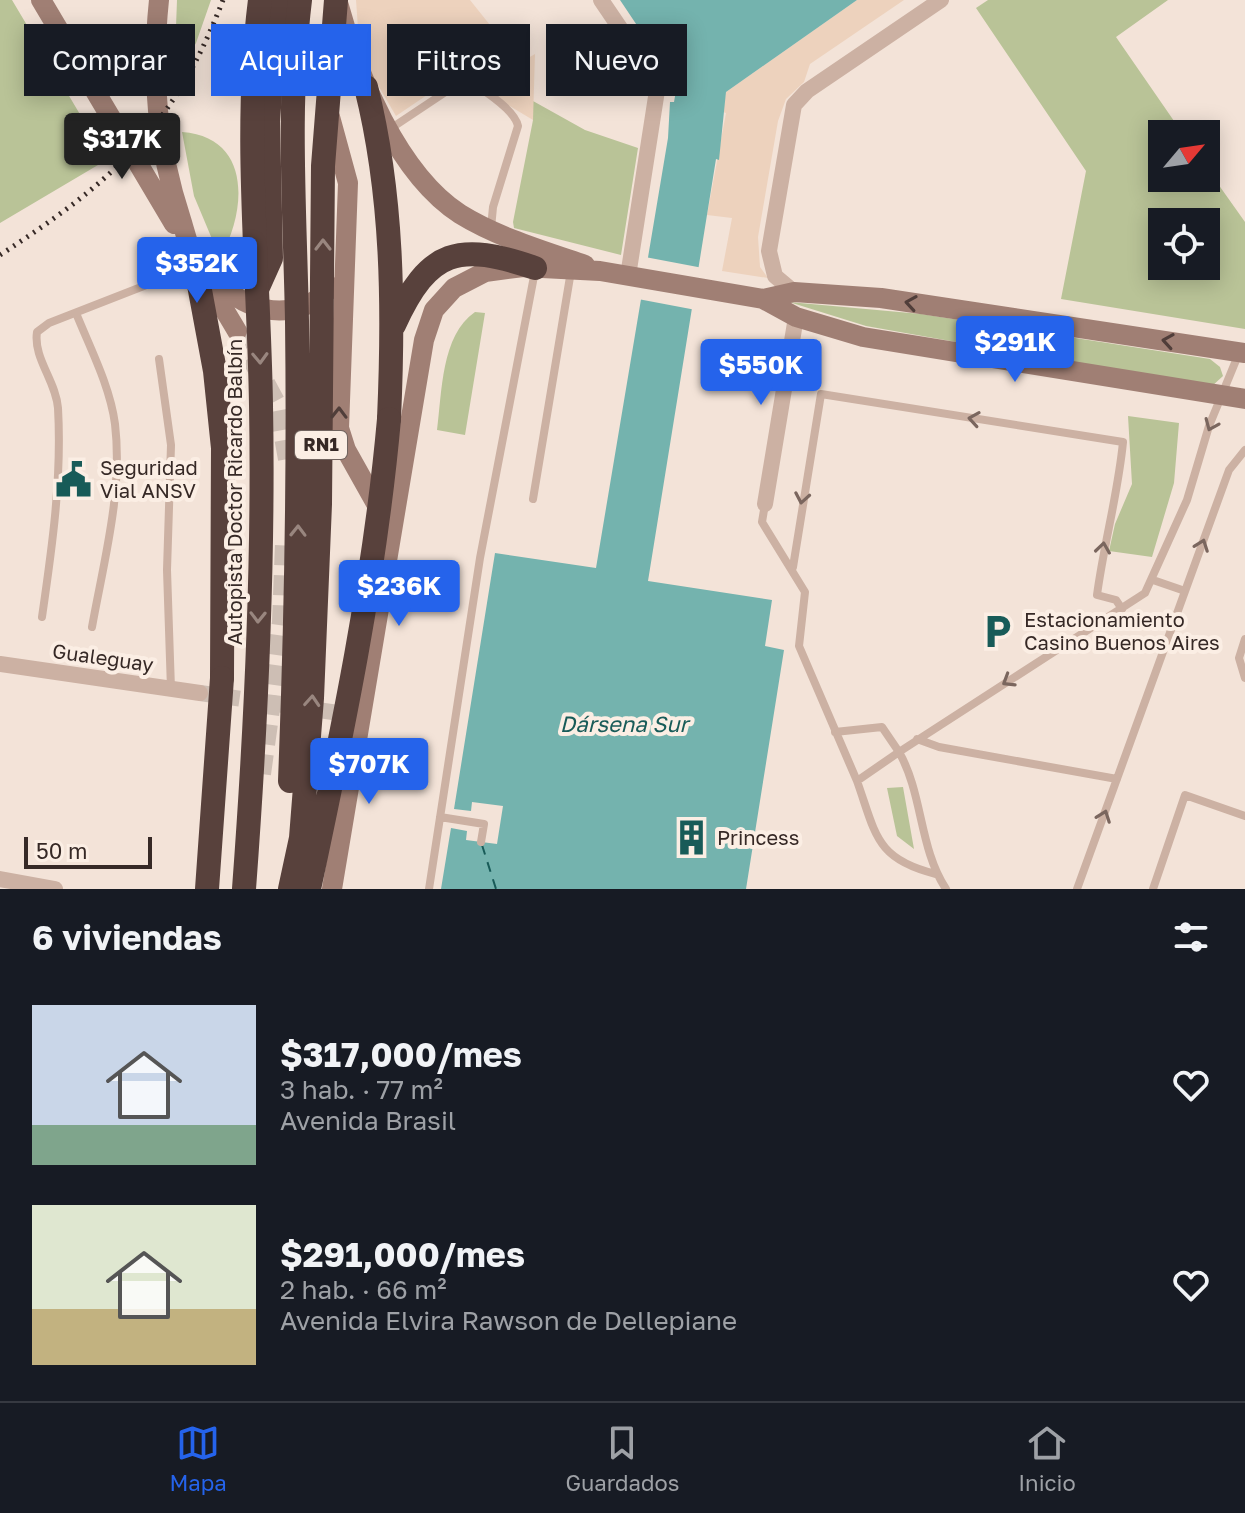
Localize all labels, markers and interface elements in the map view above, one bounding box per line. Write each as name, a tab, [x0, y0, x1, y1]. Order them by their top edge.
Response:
chip: Comprar	[24, 24, 195, 96]
chip: Alquilar	[211, 24, 371, 96]
chip: Filtros	[387, 24, 530, 96]
chip: Nuevo	[546, 24, 687, 96]
pin: $317K	[66, 113, 178, 181]
north arrow	[1148, 120, 1220, 192]
map controls	[1148, 120, 1220, 280]
text: $317K	[82, 123, 162, 154]
button: locate	[1148, 208, 1220, 280]
pin: $352K	[141, 237, 253, 305]
one-way arrow	[314, 238, 332, 251]
text: $352K	[155, 247, 239, 278]
one-way arrow	[904, 295, 918, 312]
pin: $291K	[959, 316, 1071, 384]
text: $291K	[974, 326, 1056, 357]
one-way arrow	[1161, 334, 1175, 351]
street label: Autopista Doctor Ricardo Balbín	[222, 339, 246, 645]
pin: $550K	[705, 339, 817, 407]
text: $550K	[719, 349, 803, 380]
one-way arrow	[251, 352, 269, 365]
one-way arrow	[330, 406, 348, 419]
one-way arrow	[967, 411, 980, 428]
one-way arrow	[1204, 416, 1220, 431]
road number: RN1	[295, 431, 347, 459]
place label: Seguridad Vial ANSV	[100, 455, 198, 502]
public building icon: Seguridad Vial ANSV	[55, 460, 93, 498]
one-way arrow	[795, 491, 812, 505]
one-way arrow	[289, 524, 307, 537]
one-way arrow	[1192, 539, 1208, 553]
one-way arrow	[1094, 541, 1111, 555]
pin: $236K	[343, 560, 455, 628]
text: $236K	[357, 570, 441, 601]
place label: Estacionamiento Casino Buenos Aires	[1024, 607, 1220, 654]
one-way arrow	[250, 611, 267, 624]
parking icon: Estacionamiento Casino Buenos Aires	[979, 612, 1017, 650]
street label: Gualeguay	[51, 638, 155, 676]
one-way arrow	[1003, 672, 1017, 687]
one-way arrow	[303, 694, 320, 707]
water label: Dársena Sur	[560, 710, 692, 737]
pin: $707K	[313, 738, 425, 806]
text: $707K	[328, 748, 410, 779]
one-way arrow	[1094, 810, 1111, 824]
building icon: Princess	[672, 819, 710, 857]
place label: Princess	[717, 825, 799, 849]
scale bar	[24, 833, 152, 869]
text: 50 m	[36, 837, 87, 864]
icon: filters	[1169, 915, 1213, 959]
text: 6 viviendas	[32, 917, 222, 957]
text: $317,000/mes	[280, 1034, 522, 1074]
icon: home	[96, 1037, 192, 1133]
icon: heart	[1169, 1063, 1213, 1107]
text: 3 hab. · 77 m²	[280, 1074, 443, 1105]
text: Avenida Brasil	[280, 1105, 456, 1136]
text: $291,000/mes	[280, 1234, 525, 1274]
icon: home	[96, 1237, 192, 1333]
icon: heart	[1169, 1263, 1213, 1307]
text: 2 hab. · 66 m²	[280, 1274, 447, 1305]
text: Avenida Elvira Rawson de Dellepiane	[280, 1305, 737, 1336]
tab: Mapa	[169, 1421, 227, 1496]
tab: Guardados	[565, 1421, 679, 1496]
tab: Inicio	[1018, 1421, 1076, 1496]

